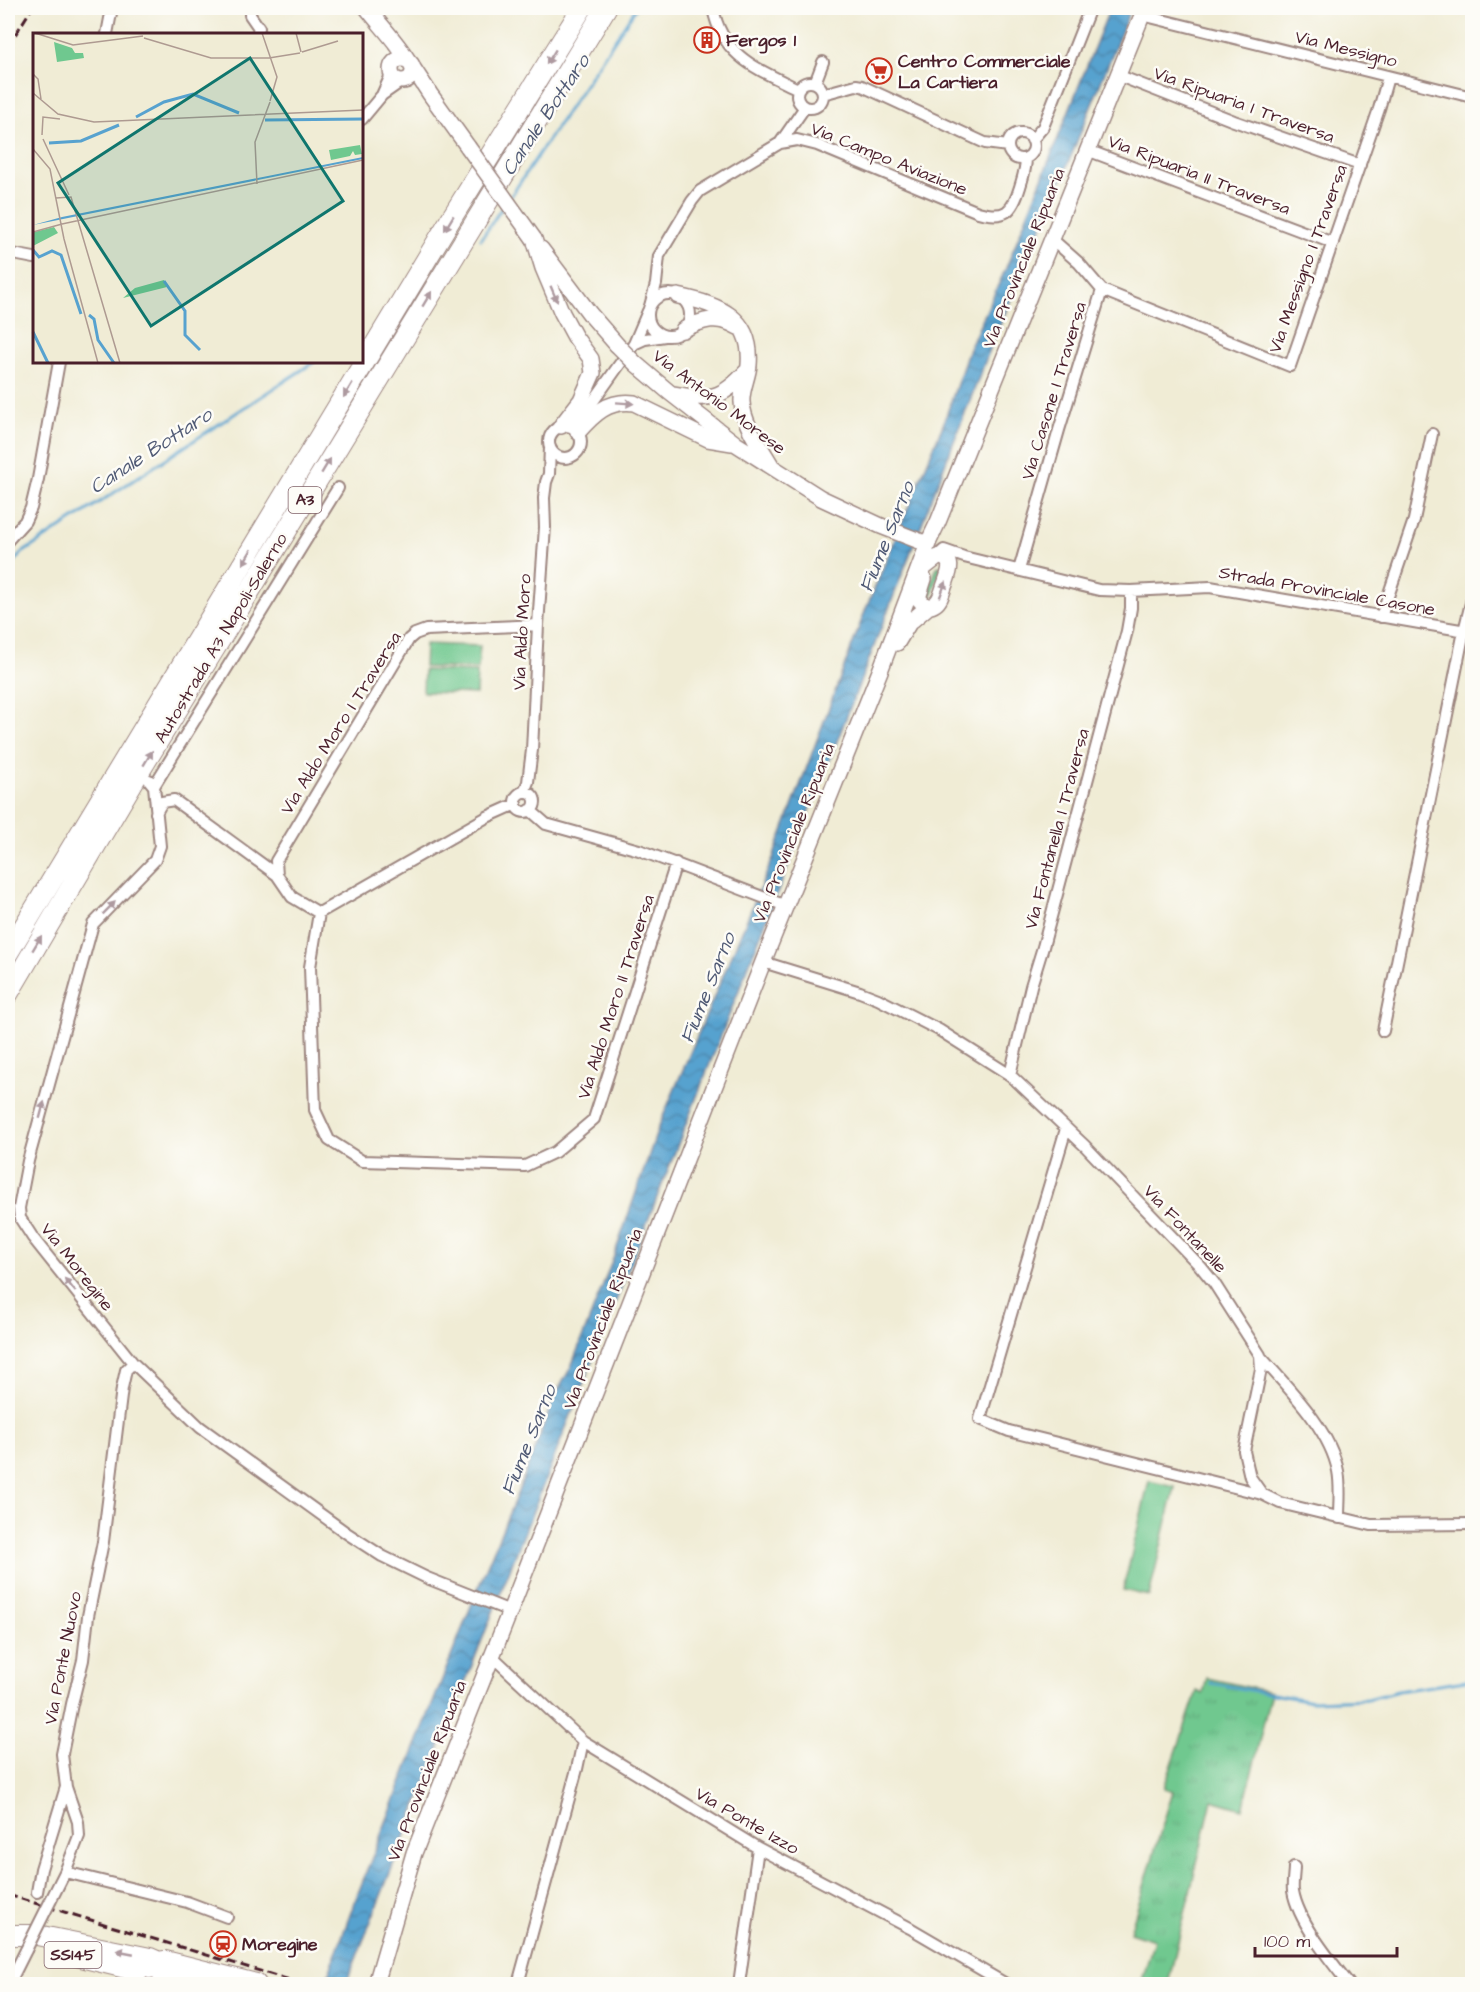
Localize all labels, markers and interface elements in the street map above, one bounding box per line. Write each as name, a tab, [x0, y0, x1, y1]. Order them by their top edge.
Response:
street label: Via Messigno	[1292, 24, 1400, 75]
building icon: Fergos 1	[692, 25, 722, 55]
place label: Fergos 1	[726, 28, 797, 54]
inset map	[33, 33, 363, 363]
water label: Canale Bottaro	[495, 47, 598, 181]
one-way arrow	[546, 49, 557, 65]
place label: Centro Commerciale La Cartiera	[898, 49, 1071, 95]
supermarket icon: Centro Commerciale La Cartiera	[864, 56, 894, 86]
street label: Via Ripuaria I Traversa	[1150, 61, 1338, 149]
street label: Via Campo Aviazione	[807, 116, 971, 202]
street label: Via Ripuaria II Traversa	[1104, 129, 1294, 221]
street label: Via Messigno I Traversa	[1262, 161, 1355, 357]
street label: Via Provinciale Ripuaria	[977, 164, 1071, 352]
one-way arrow	[443, 215, 454, 231]
one-way arrow	[549, 286, 559, 304]
one-way arrow	[422, 290, 432, 307]
street label: Via Casone I Traversa	[1015, 299, 1093, 483]
street label: Via Antonio Morese	[647, 344, 791, 461]
one-way arrow	[343, 382, 354, 398]
one-way arrow	[616, 399, 635, 408]
water label: Canale Bottaro	[84, 400, 219, 501]
one-way arrow	[320, 458, 331, 474]
water label: Fiume Sarno	[852, 476, 922, 596]
road number: A3	[288, 487, 322, 513]
street label: Autostrada A3 Napoli-Salerno	[148, 528, 294, 748]
one-way arrow	[241, 549, 252, 565]
street label: Strada Provinciale Casone	[1217, 560, 1437, 622]
street label: Via Aldo Moro	[506, 573, 538, 691]
one-way arrow	[939, 580, 948, 598]
street label: Via Aldo Moro I Traversa	[274, 627, 408, 819]
street label: Via Fontanella I Traversa	[1018, 726, 1096, 932]
street label: Via Provinciale Ripuaria	[747, 739, 841, 927]
one-way arrow	[142, 750, 153, 766]
street label: Via Aldo Moro II Traversa	[571, 892, 661, 1102]
one-way arrow	[102, 901, 116, 915]
water label: Fiume Sarno	[673, 927, 743, 1047]
one-way arrow	[32, 935, 43, 951]
one-way arrow	[38, 1101, 47, 1119]
street label: Via Fontanelle	[1137, 1179, 1233, 1279]
street label: Via Moregine	[34, 1218, 120, 1317]
street label: Via Provinciale Ripuaria	[557, 1225, 649, 1413]
one-way arrow	[64, 1278, 76, 1293]
water label: Fiume Sarno	[494, 1379, 564, 1499]
street label: Via Ponte Nuovo	[38, 1589, 88, 1727]
street label: Via Provinciale Ripuaria	[381, 1677, 473, 1865]
street label: Via Ponte Izzo	[691, 1781, 803, 1861]
scale bar	[1255, 1920, 1398, 1958]
station icon: Moregine	[208, 1929, 238, 1959]
text: 100 m	[1264, 1929, 1310, 1954]
place label: Moregine	[242, 1932, 318, 1958]
road number: SS145	[44, 1942, 101, 1968]
one-way arrow	[116, 1947, 135, 1956]

